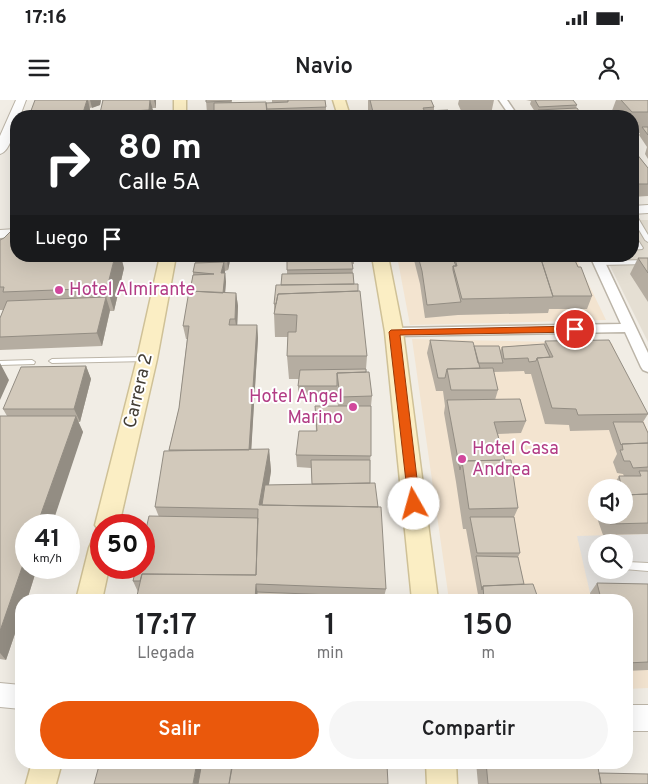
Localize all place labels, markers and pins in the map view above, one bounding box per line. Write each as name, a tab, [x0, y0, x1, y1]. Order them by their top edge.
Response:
place label: Hotel Almirante	[69, 279, 195, 302]
marker: Hotel Almirante	[53, 284, 65, 296]
pin	[554, 308, 596, 350]
place label: Hotel Angel Marino	[249, 386, 343, 430]
marker: Hotel Angel Marino	[347, 401, 359, 413]
place label: Hotel Casa Andrea	[472, 438, 559, 482]
marker: Hotel Casa Andrea	[456, 453, 468, 465]

